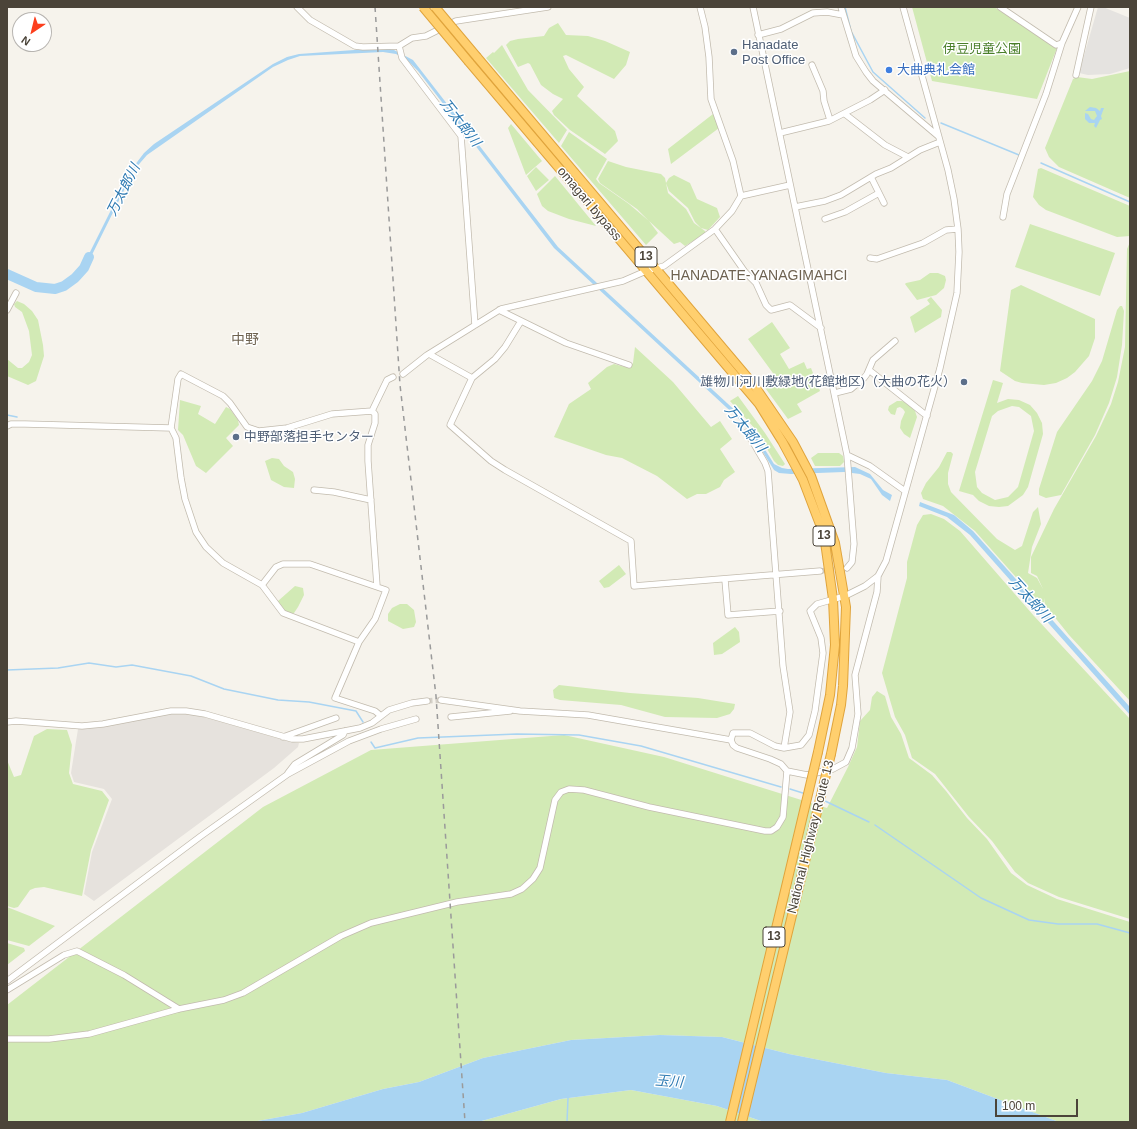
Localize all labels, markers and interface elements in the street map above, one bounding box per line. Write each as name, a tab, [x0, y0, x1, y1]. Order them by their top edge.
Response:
north arrow	[12, 12, 52, 52]
text: N	[19, 34, 32, 48]
place label: Hanadate Post Office	[742, 37, 805, 68]
park label: 伊豆児童公園	[943, 41, 1021, 57]
marker: Hanadate Post Office	[729, 47, 739, 57]
place label: 大曲典礼会館	[897, 62, 975, 78]
marker: 大曲典礼会館	[884, 65, 894, 75]
water label: 万太郎川	[436, 96, 484, 150]
water label: 万太郎川	[104, 161, 144, 219]
street label: omagari bypass	[554, 164, 624, 244]
road number: 13	[635, 247, 657, 267]
district label: HANADATE-YANAGIMAHCI	[661, 268, 857, 284]
district label: 中野	[231, 332, 259, 348]
place label: 雄物川河川敷緑地(花館地区)（大曲の花火）	[700, 374, 956, 390]
marker: 雄物川河川敷緑地(花館地区)（大曲の花火）	[959, 377, 969, 387]
water label: 万太郎川	[721, 402, 769, 456]
place label: 中野部落担手センター	[244, 429, 374, 445]
marker: 中野部落担手センター	[231, 432, 241, 442]
road number: 13	[813, 526, 835, 546]
water label: 万太郎川	[1005, 574, 1055, 626]
street label: National Highway Route 13	[784, 759, 838, 915]
road number: 13	[763, 927, 785, 947]
water label: 玉川	[654, 1073, 684, 1091]
scale bar	[997, 1091, 1080, 1117]
text: 100 m	[1002, 1099, 1035, 1113]

